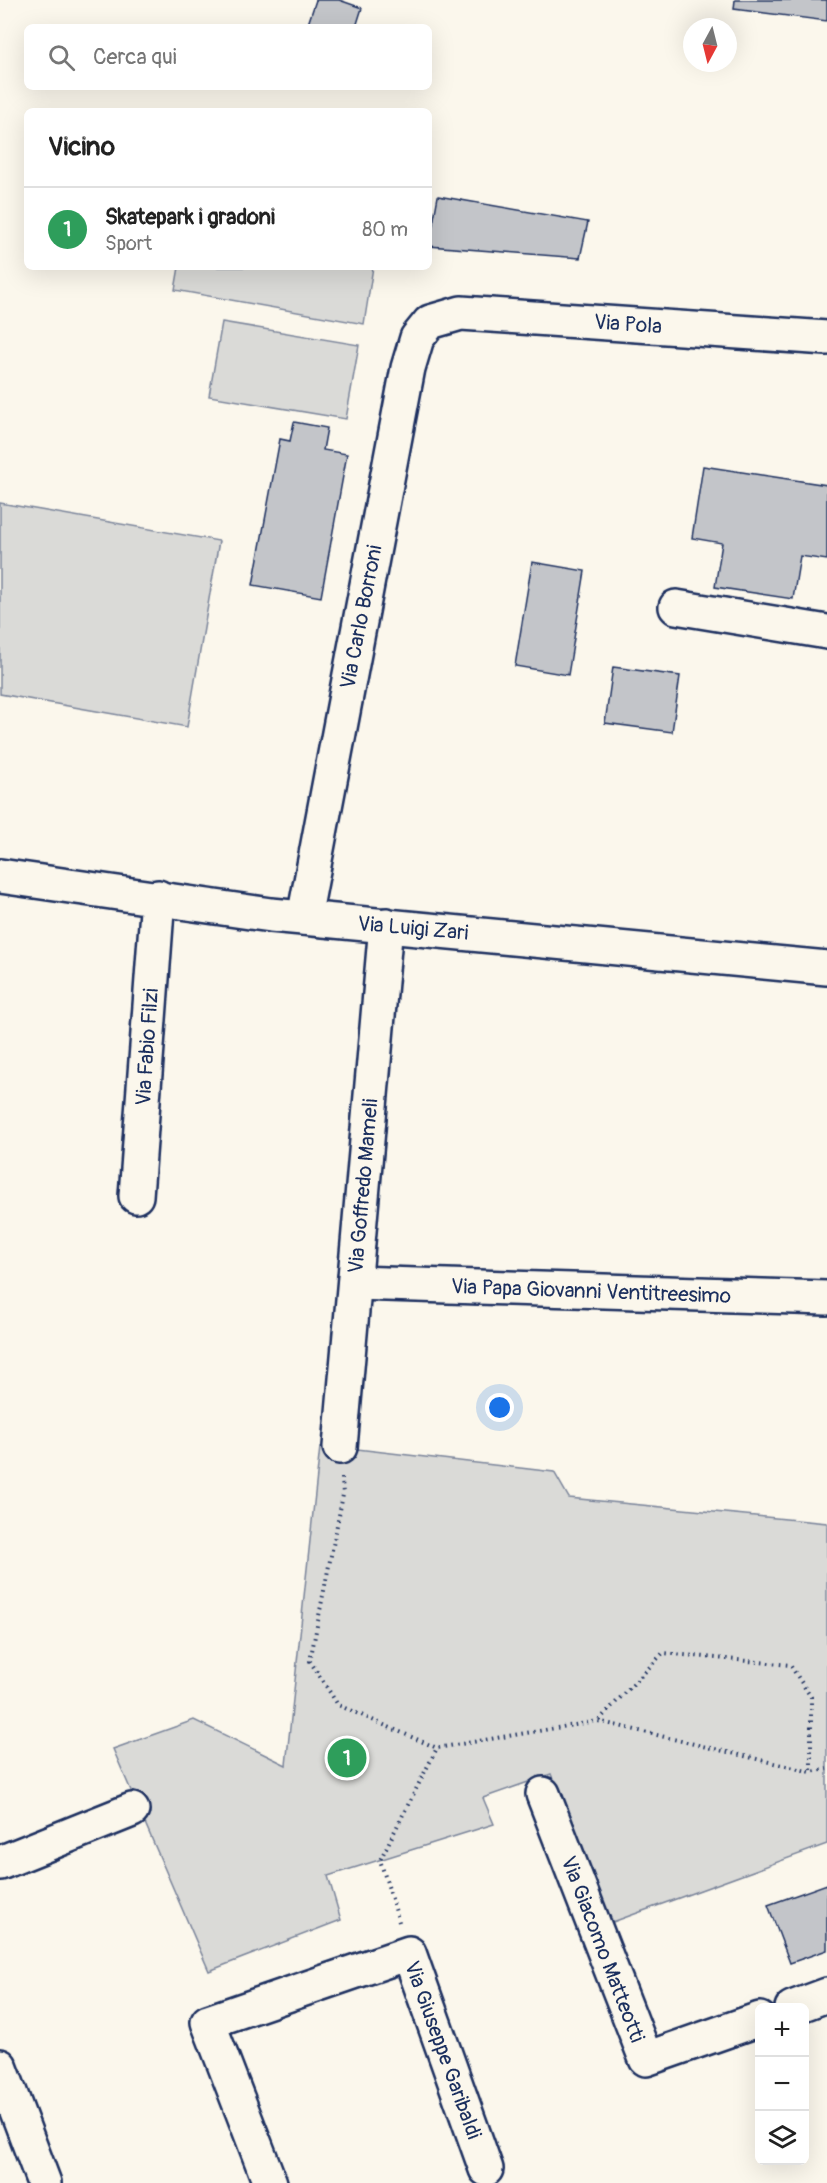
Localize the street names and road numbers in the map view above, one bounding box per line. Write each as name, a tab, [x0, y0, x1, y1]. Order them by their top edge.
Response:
street label: Via Pola	[593, 309, 663, 340]
street label: Via Carlo Borroni	[334, 543, 389, 691]
street label: Via Luigi Zari	[357, 910, 470, 947]
street label: Via Fabio Filzi	[130, 987, 165, 1107]
street label: Via Goffredo Mameli	[342, 1097, 385, 1275]
street label: Via Papa Giovanni Ventitreesimo	[451, 1273, 731, 1310]
street label: Via Giacomo Matteotti	[555, 1852, 651, 2046]
street label: Via Giuseppe Garibaldi	[398, 1958, 487, 2143]

